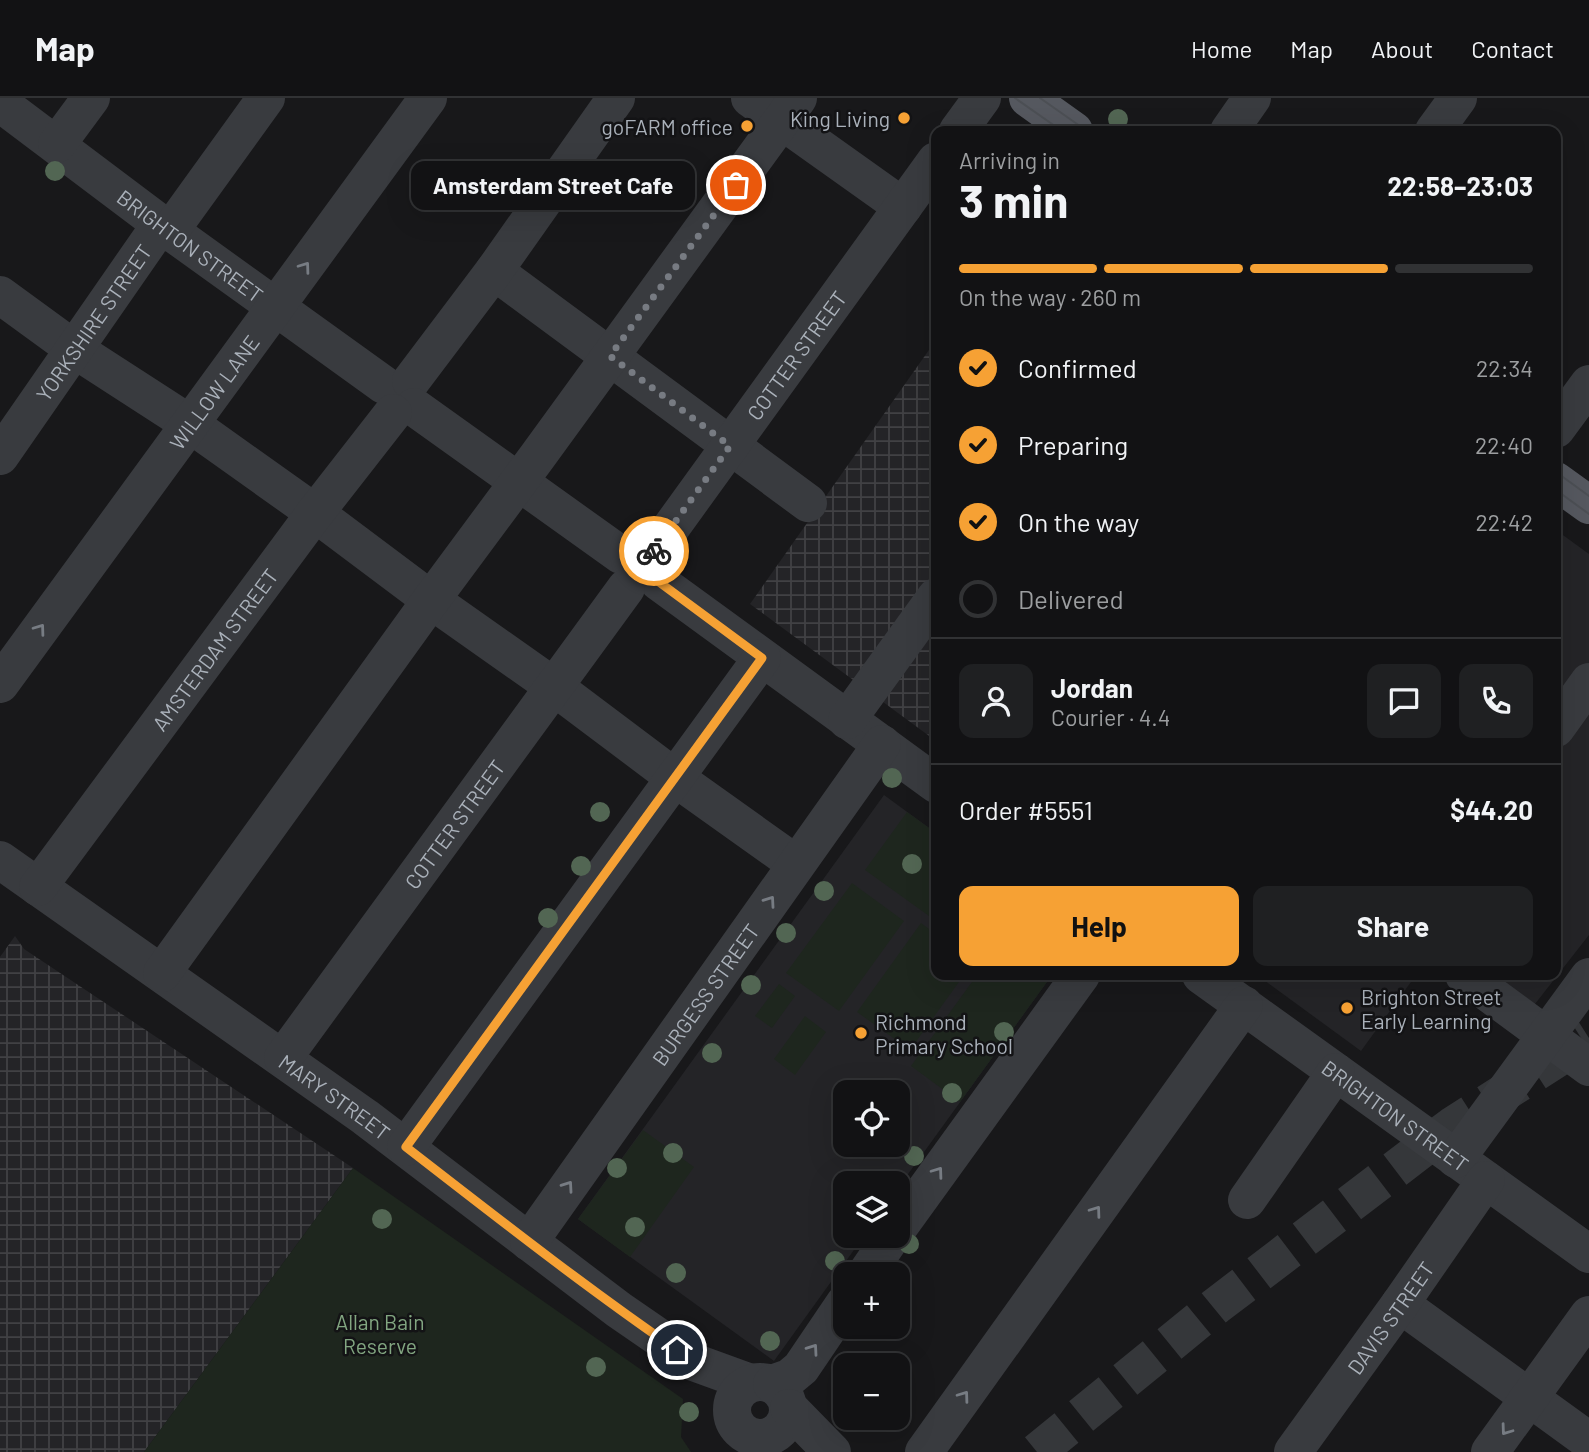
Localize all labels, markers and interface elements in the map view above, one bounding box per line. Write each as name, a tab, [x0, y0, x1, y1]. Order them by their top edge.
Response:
text: Map	[35, 28, 95, 68]
text: Home	[1191, 34, 1252, 63]
text: Map	[1290, 34, 1333, 63]
text: About	[1371, 34, 1433, 63]
text: Contact	[1471, 34, 1554, 63]
place label: King Living	[790, 106, 890, 131]
marker: King Living	[896, 110, 912, 126]
place label: goFARM office	[602, 114, 733, 139]
marker: goFARM office	[739, 118, 755, 134]
text: Arriving in	[959, 146, 1060, 174]
pin	[706, 155, 766, 215]
callout: Amsterdam Street Cafe	[410, 160, 694, 210]
icon: bag	[717, 166, 755, 204]
text: 22:58–23:03	[1387, 170, 1533, 201]
text: Amsterdam Street Cafe	[433, 171, 673, 199]
text: 3 min	[959, 172, 1068, 227]
street label: BRIGHTON STREET	[113, 184, 269, 307]
street label: YORKSHIRE STREET	[30, 239, 156, 405]
one-way arrow	[297, 262, 309, 275]
text: On the way · 260 m	[959, 283, 1141, 311]
street label: COTTER STREET	[741, 285, 851, 424]
street label: WILLOW LANE	[163, 330, 264, 454]
icon: check	[959, 349, 997, 387]
text: Confirmed	[1018, 352, 1137, 383]
text: 22:34	[1476, 354, 1533, 382]
icon: check	[959, 426, 997, 464]
text: Preparing	[1018, 429, 1128, 460]
text: 22:40	[1475, 431, 1533, 459]
icon: check	[959, 503, 997, 541]
text: On the way	[1018, 506, 1139, 537]
text: 22:42	[1476, 508, 1533, 536]
courier	[619, 516, 689, 586]
icon: bike	[635, 532, 673, 570]
street label: AMSTERDAM STREET	[146, 563, 282, 735]
text: Delivered	[1018, 583, 1124, 614]
one-way arrow	[32, 624, 45, 636]
button: person	[959, 664, 1033, 738]
button: chat	[1367, 664, 1441, 738]
button: phone	[1459, 664, 1533, 738]
text: Jordan	[1051, 672, 1133, 703]
text: Courier · 4.4	[1051, 703, 1170, 731]
street label: COTTER STREET	[399, 754, 509, 893]
text: Order #5551	[959, 794, 1093, 825]
text: $44.20	[1450, 794, 1533, 825]
button: Help	[959, 886, 1239, 966]
button: Share	[1253, 886, 1533, 966]
one-way arrow	[762, 896, 774, 909]
street label: BURGESS STREET	[646, 918, 764, 1070]
place label: Brighton Street Early Learning	[1361, 984, 1501, 1033]
marker: Brighton Street Early Learning	[1339, 1000, 1355, 1016]
place label: Richmond Primary School	[875, 1009, 1013, 1058]
marker: Richmond Primary School	[853, 1025, 869, 1041]
street label: MARY STREET	[275, 1048, 396, 1144]
street label: BRIGHTON STREET	[1318, 1054, 1474, 1176]
map controls	[833, 1080, 910, 1430]
button: locate	[833, 1080, 910, 1157]
one-way arrow	[929, 1167, 942, 1180]
button: layers	[833, 1171, 910, 1248]
one-way arrow	[560, 1181, 572, 1194]
one-way arrow	[1088, 1206, 1100, 1219]
street label: DAVIS STREET	[1341, 1256, 1439, 1379]
button: +	[833, 1262, 910, 1339]
park label: Allan Bain Reserve	[335, 1309, 425, 1358]
pin	[647, 1320, 707, 1380]
icon: home	[658, 1331, 696, 1369]
one-way arrow	[805, 1344, 817, 1357]
button: −	[833, 1353, 910, 1430]
one-way arrow	[956, 1391, 968, 1404]
one-way arrow	[1502, 1422, 1515, 1435]

